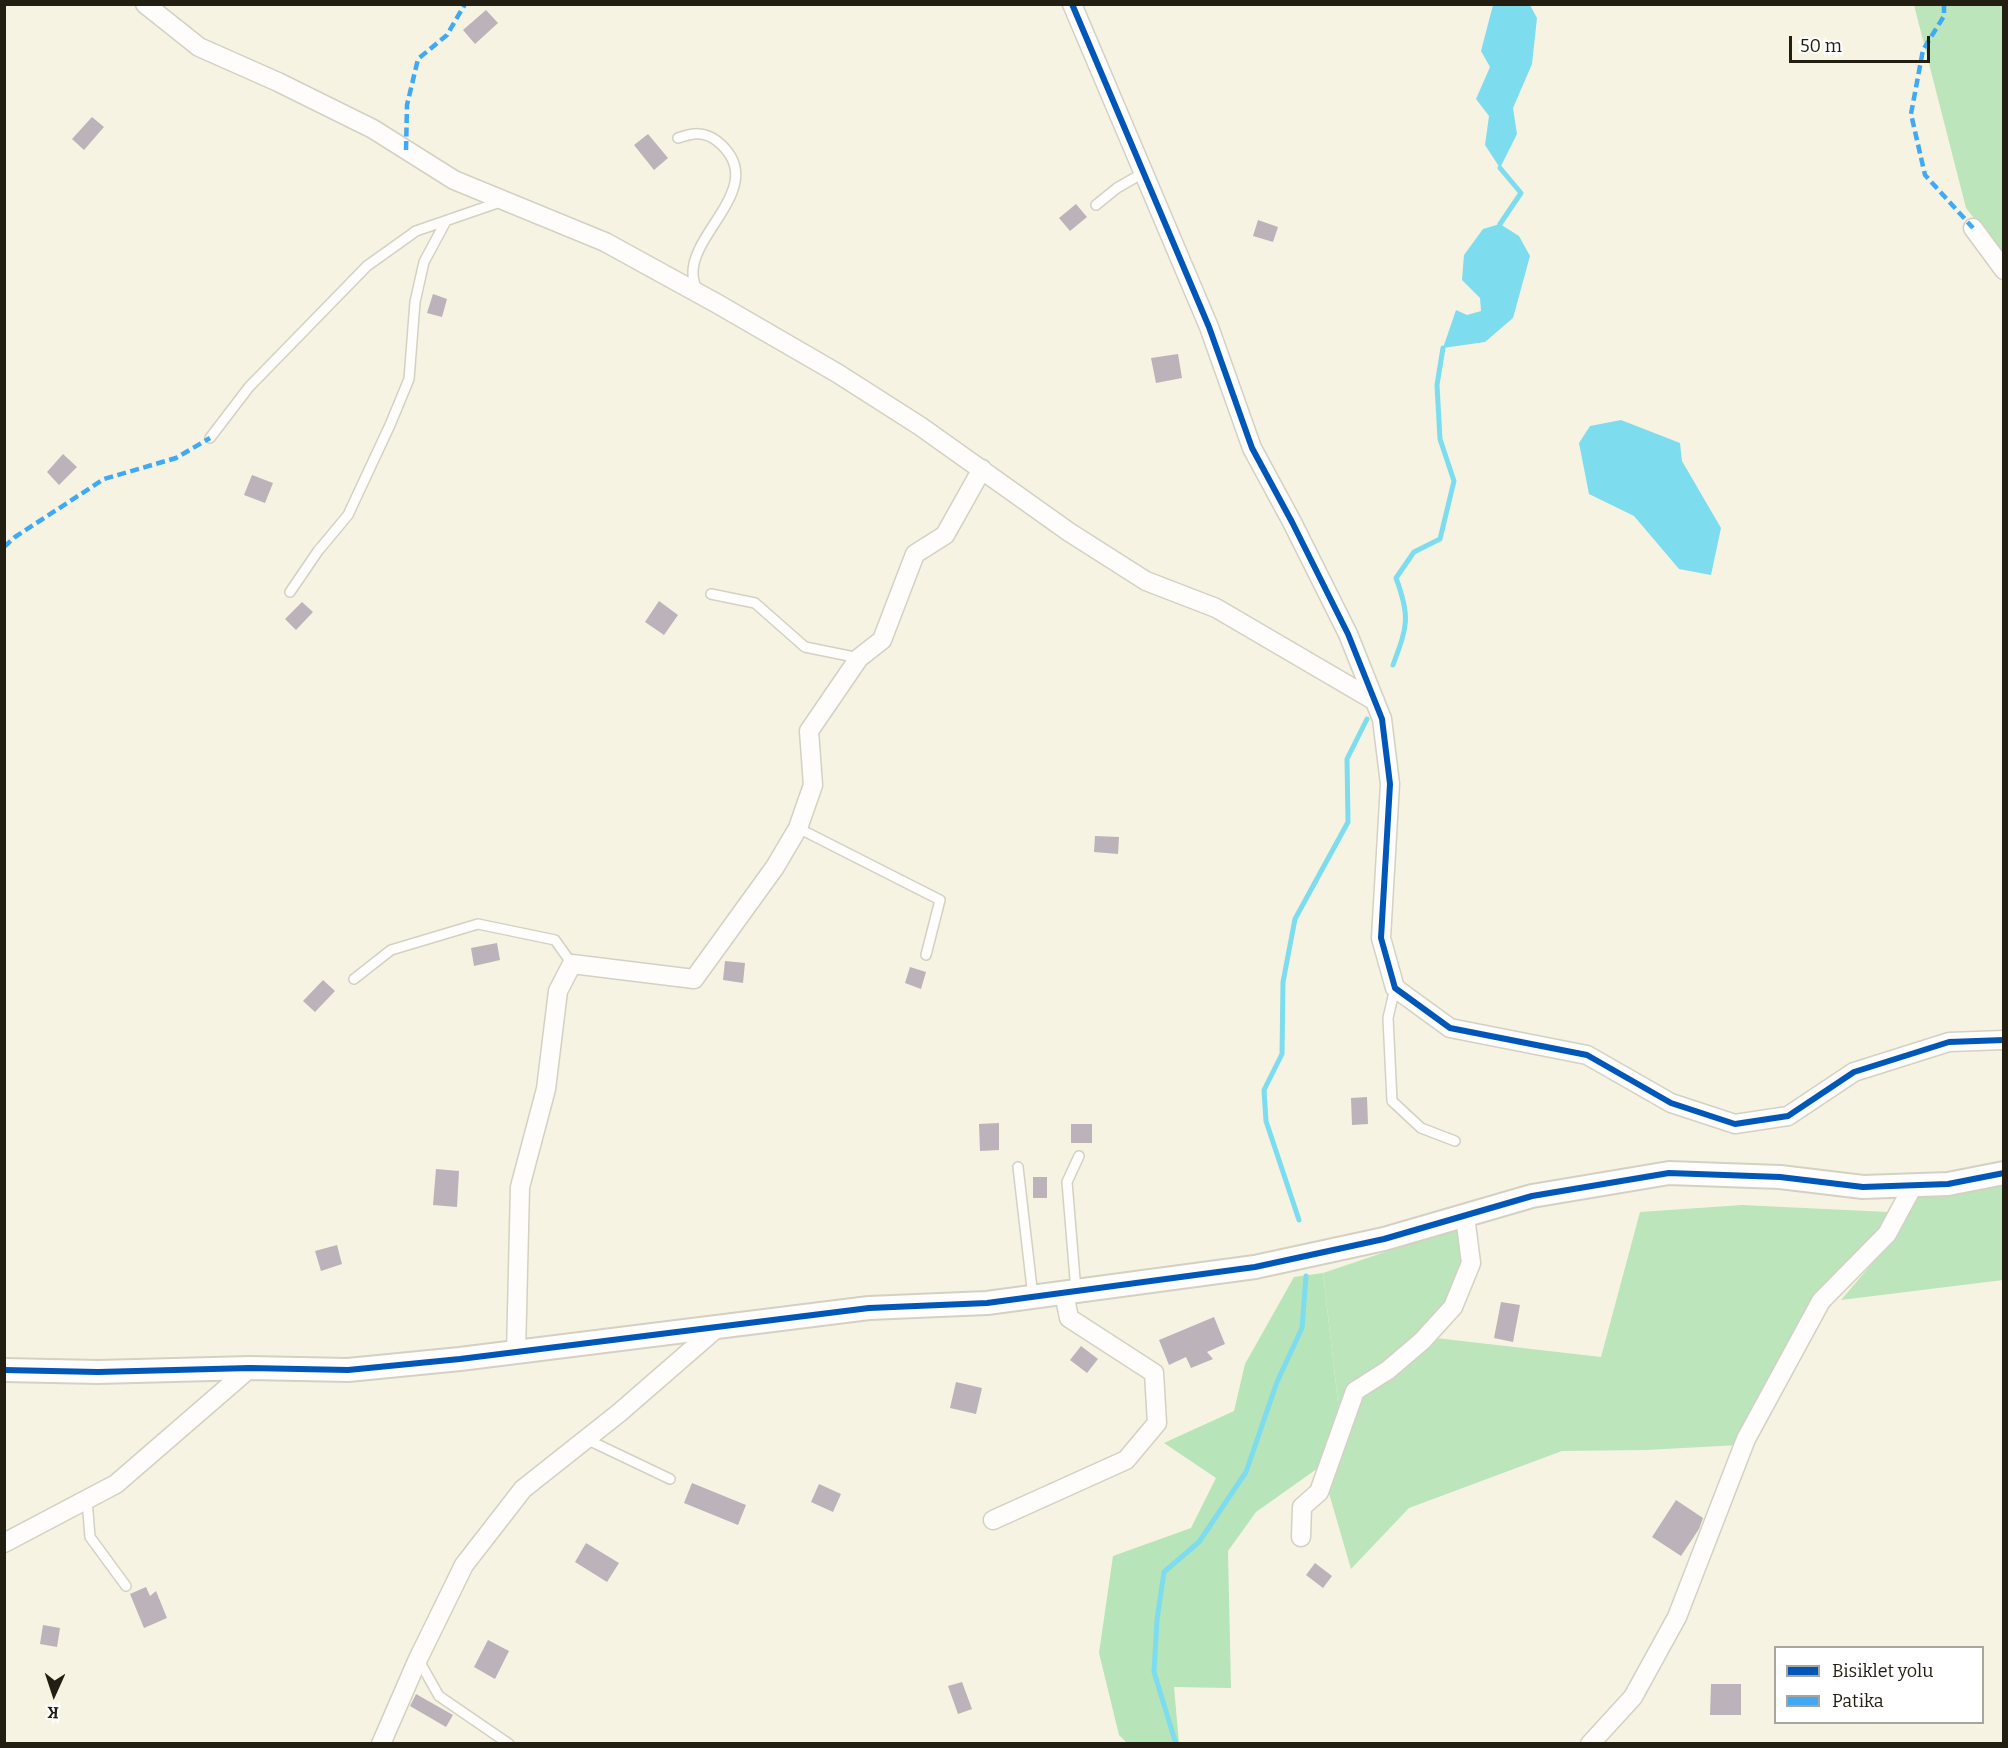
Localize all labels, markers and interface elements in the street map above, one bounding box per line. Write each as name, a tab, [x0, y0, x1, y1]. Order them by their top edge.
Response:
scale bar	[1792, 24, 1933, 62]
text: 50 m	[1800, 35, 1842, 57]
legend	[1774, 1646, 1984, 1724]
text: Bisiklet yolu	[1832, 1660, 1933, 1682]
north arrow	[24, 1664, 84, 1724]
text: Patika	[1832, 1690, 1884, 1712]
text: K	[47, 1703, 59, 1722]

